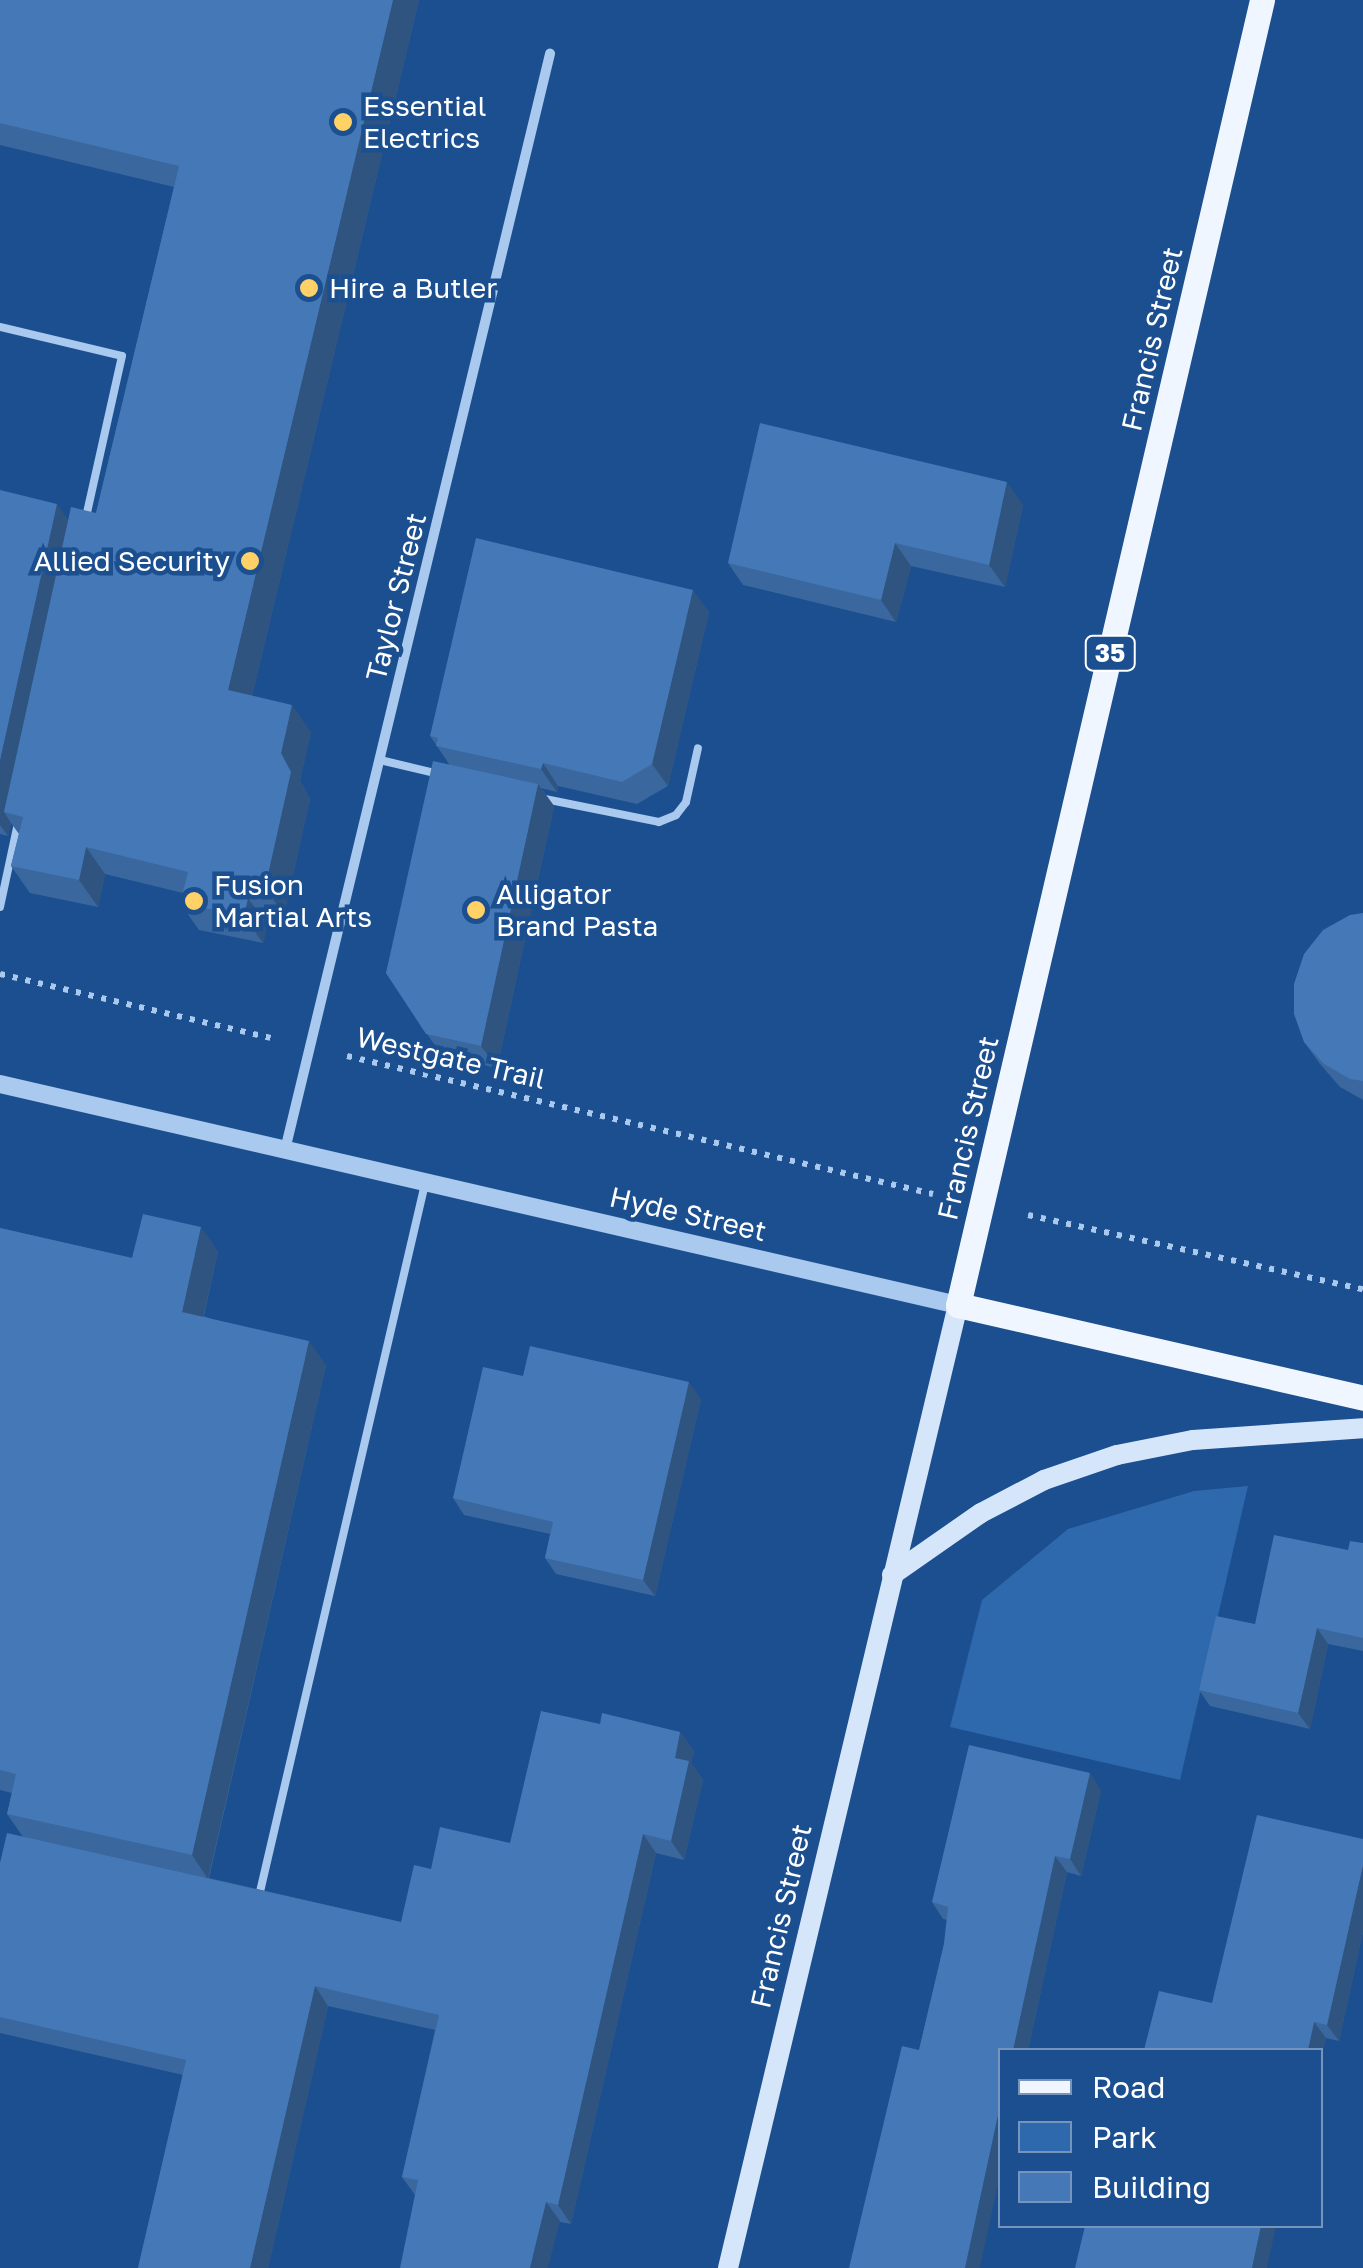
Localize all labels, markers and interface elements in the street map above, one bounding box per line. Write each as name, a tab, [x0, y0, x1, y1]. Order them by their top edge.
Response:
place label: Essential Electrics	[363, 89, 486, 155]
marker: Essential Electrics	[332, 111, 354, 133]
street label: Francis Street	[1115, 244, 1189, 434]
place label: Hire a Butler	[329, 271, 497, 305]
marker: Hire a Butler	[298, 277, 320, 299]
street label: Taylor Street	[359, 509, 433, 685]
place label: Allied Security	[34, 544, 230, 578]
marker: Allied Security	[239, 550, 261, 572]
road number: 35	[1082, 633, 1138, 673]
place label: Fusion Martial Arts	[214, 868, 372, 934]
place label: Alligator Brand Pasta	[496, 877, 658, 943]
marker: Fusion Martial Arts	[183, 890, 205, 912]
marker: Alligator Brand Pasta	[465, 899, 487, 921]
street label: Westgate Trail	[353, 1020, 549, 1096]
street label: Francis Street	[931, 1033, 1005, 1223]
street label: Hyde Street	[606, 1180, 770, 1248]
street label: Francis Street	[744, 1821, 818, 2011]
legend	[998, 2048, 1323, 2228]
text: Road	[1092, 2069, 1166, 2105]
text: Park	[1092, 2119, 1157, 2155]
text: Building	[1092, 2169, 1211, 2205]

